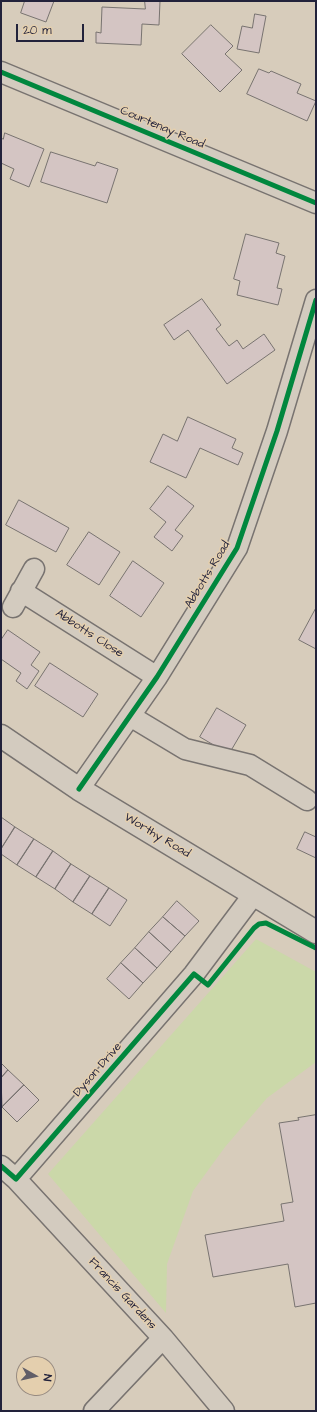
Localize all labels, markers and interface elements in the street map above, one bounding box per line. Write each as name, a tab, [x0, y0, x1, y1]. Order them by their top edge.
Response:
scale bar	[18, 16, 86, 42]
text: 20 m	[23, 22, 52, 39]
street label: Courtenay Road	[118, 104, 206, 152]
street label: Abbotts Road	[182, 539, 234, 611]
street label: Abbotts Close	[52, 607, 126, 661]
street label: Worthy Road	[121, 811, 193, 861]
street label: Dyson Drive	[71, 1040, 125, 1100]
street label: Francis Gardens	[85, 1255, 159, 1333]
north arrow	[16, 1356, 56, 1396]
text: N	[39, 1373, 55, 1382]

